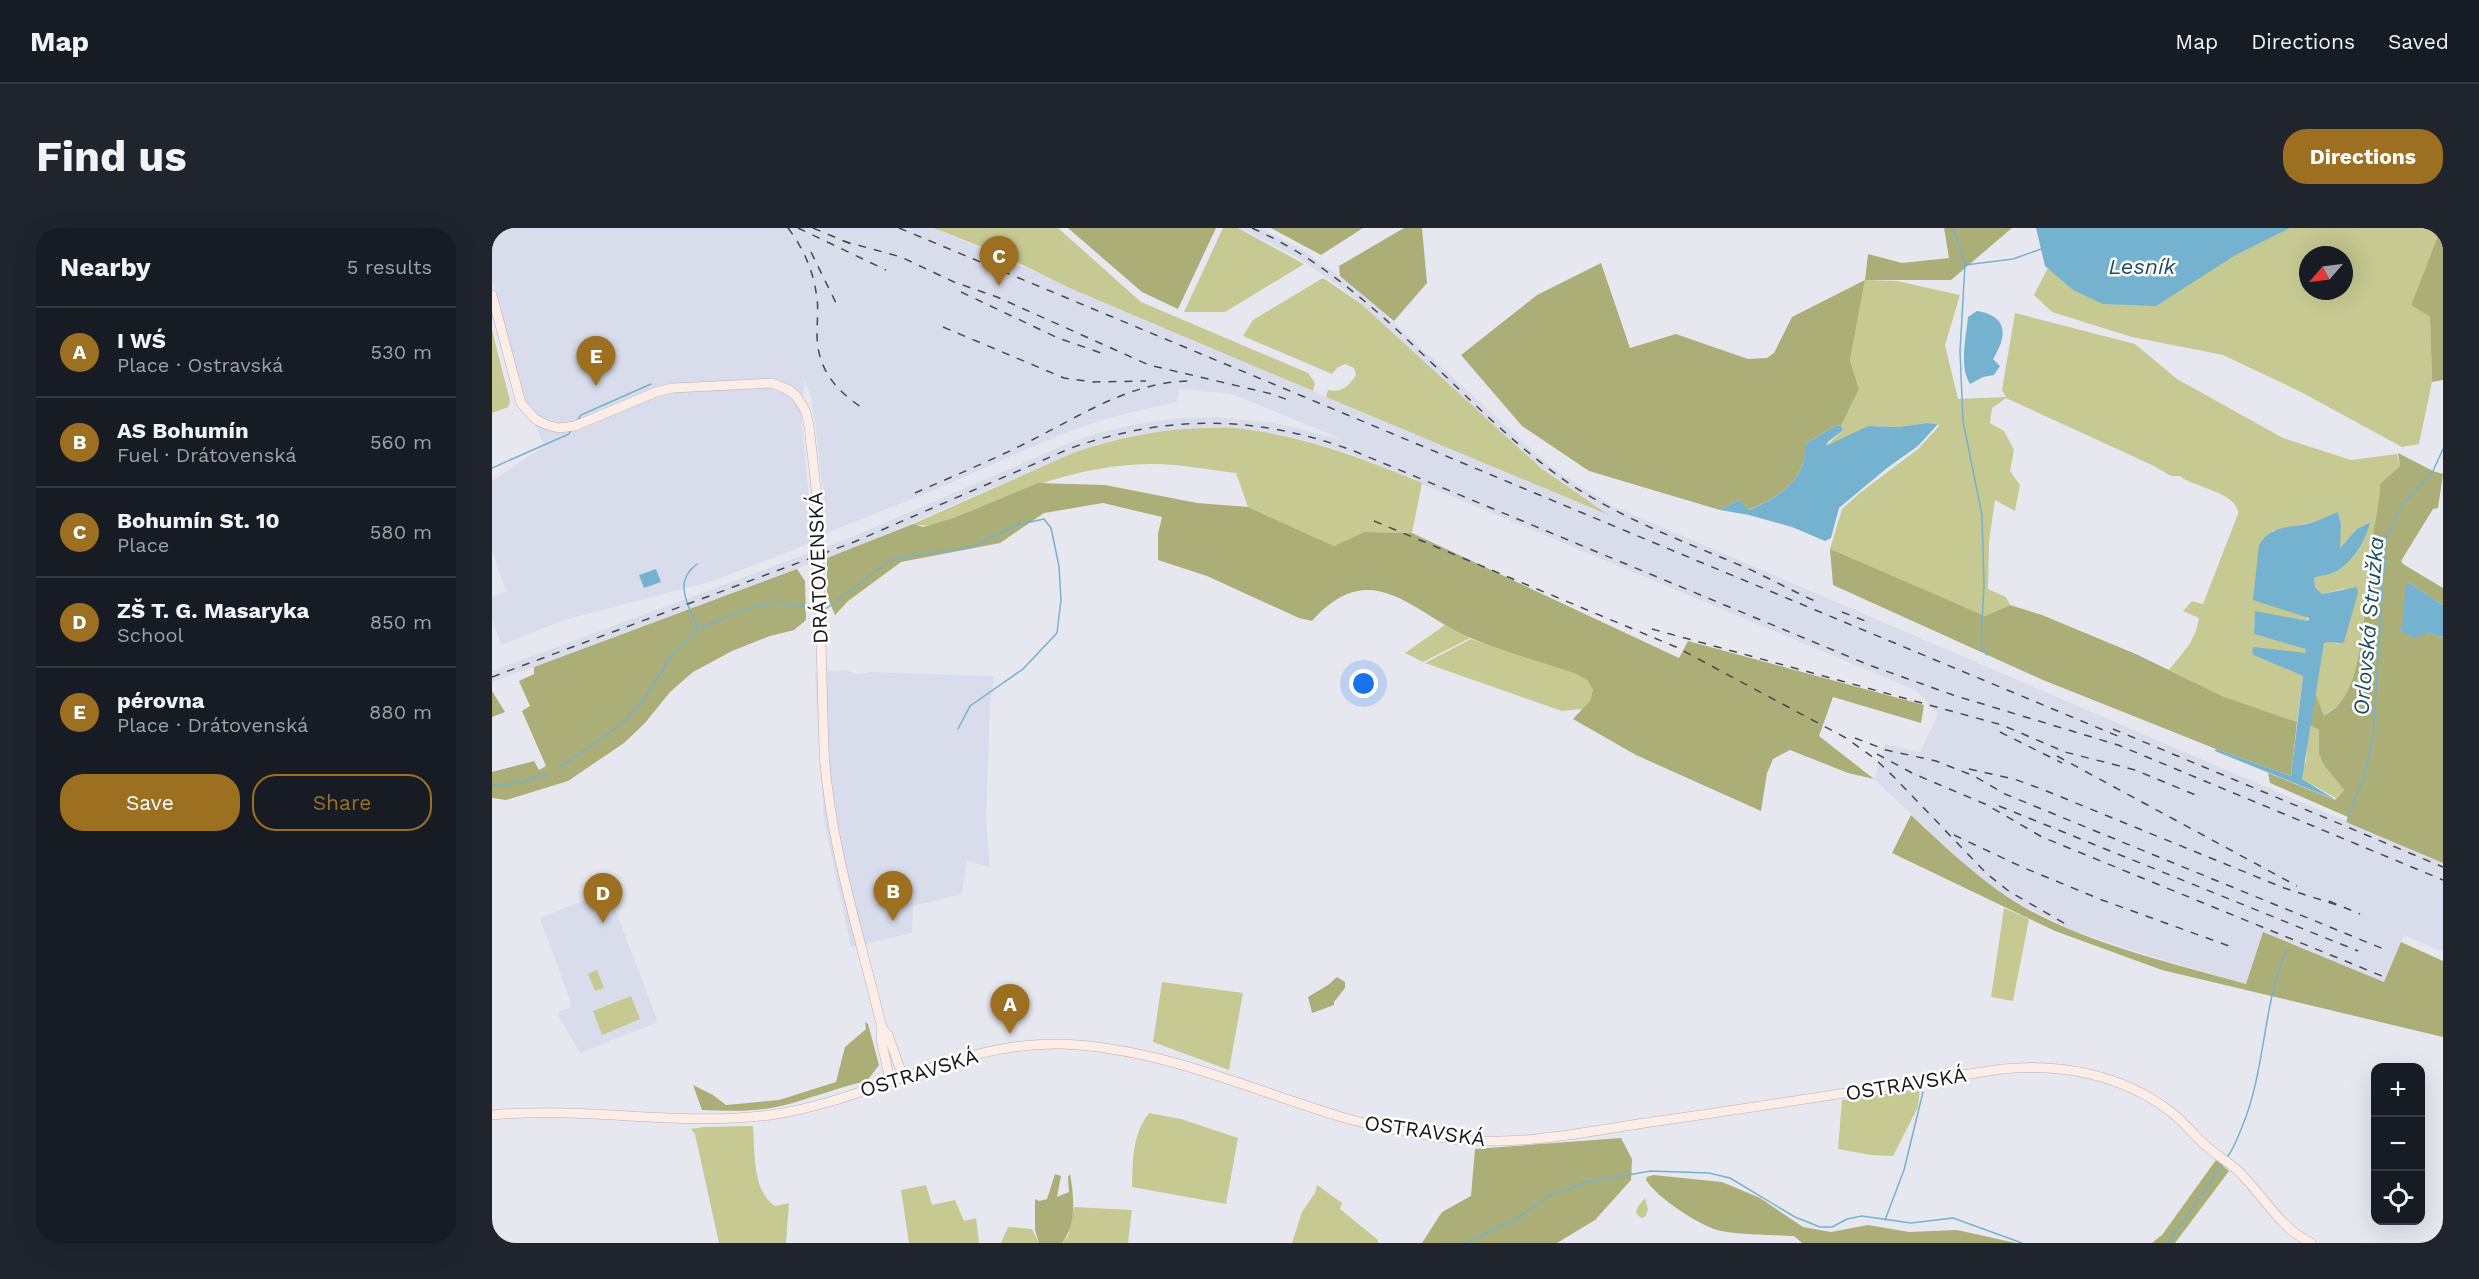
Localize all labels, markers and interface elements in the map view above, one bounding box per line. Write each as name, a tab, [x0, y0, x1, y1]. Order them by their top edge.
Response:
text: Map	[30, 25, 89, 58]
text: Map	[2175, 29, 2218, 54]
text: Directions	[2251, 29, 2355, 54]
text: Saved	[2388, 29, 2449, 54]
button: Directions	[2283, 129, 2443, 184]
text: Find us	[36, 132, 187, 181]
pin: C	[980, 236, 1018, 286]
north arrow	[2299, 246, 2353, 300]
text: Nearby	[60, 252, 151, 282]
water label: Lesník	[2108, 254, 2177, 279]
text: 5 results	[347, 255, 432, 279]
text: I WŚ	[117, 328, 166, 353]
pin: E	[576, 336, 616, 386]
text: A	[73, 340, 86, 364]
text: 530 m	[370, 340, 432, 364]
text: Place · Ostravská	[117, 353, 283, 377]
text: AS Bohumín	[117, 418, 249, 443]
text: B	[73, 430, 86, 454]
text: 560 m	[370, 430, 432, 454]
text: Fuel · Drátovenská	[117, 443, 297, 467]
street label: DRÁTOVENSKÁ	[802, 491, 833, 645]
text: Bohumín St. 10	[117, 508, 280, 533]
text: C	[73, 520, 86, 544]
text: 580 m	[370, 520, 432, 544]
text: Place	[117, 533, 169, 557]
water label: Orlovská Stružka	[2348, 536, 2389, 717]
text: ZŠ T. G. Masaryka	[117, 598, 309, 623]
text: D	[72, 610, 87, 634]
text: 850 m	[370, 610, 432, 634]
text: School	[117, 623, 184, 647]
your location	[1349, 669, 1378, 698]
text: pérovna	[117, 688, 205, 713]
text: E	[73, 700, 86, 724]
text: 880 m	[369, 700, 432, 724]
text: Place · Drátovenská	[117, 713, 308, 737]
button: Save	[60, 774, 240, 831]
button: Share	[252, 774, 432, 831]
pin: B	[874, 872, 912, 921]
pin: D	[584, 874, 622, 923]
pin: A	[990, 984, 1030, 1034]
street label: OSTRAVSKÁ	[857, 1043, 981, 1102]
street label: OSTRAVSKÁ	[1844, 1062, 1968, 1105]
map controls	[2371, 1063, 2425, 1225]
button: +	[2371, 1063, 2425, 1117]
street label: OSTRAVSKÁ	[1363, 1110, 1487, 1151]
button: −	[2371, 1117, 2425, 1171]
button: locate	[2371, 1171, 2425, 1225]

